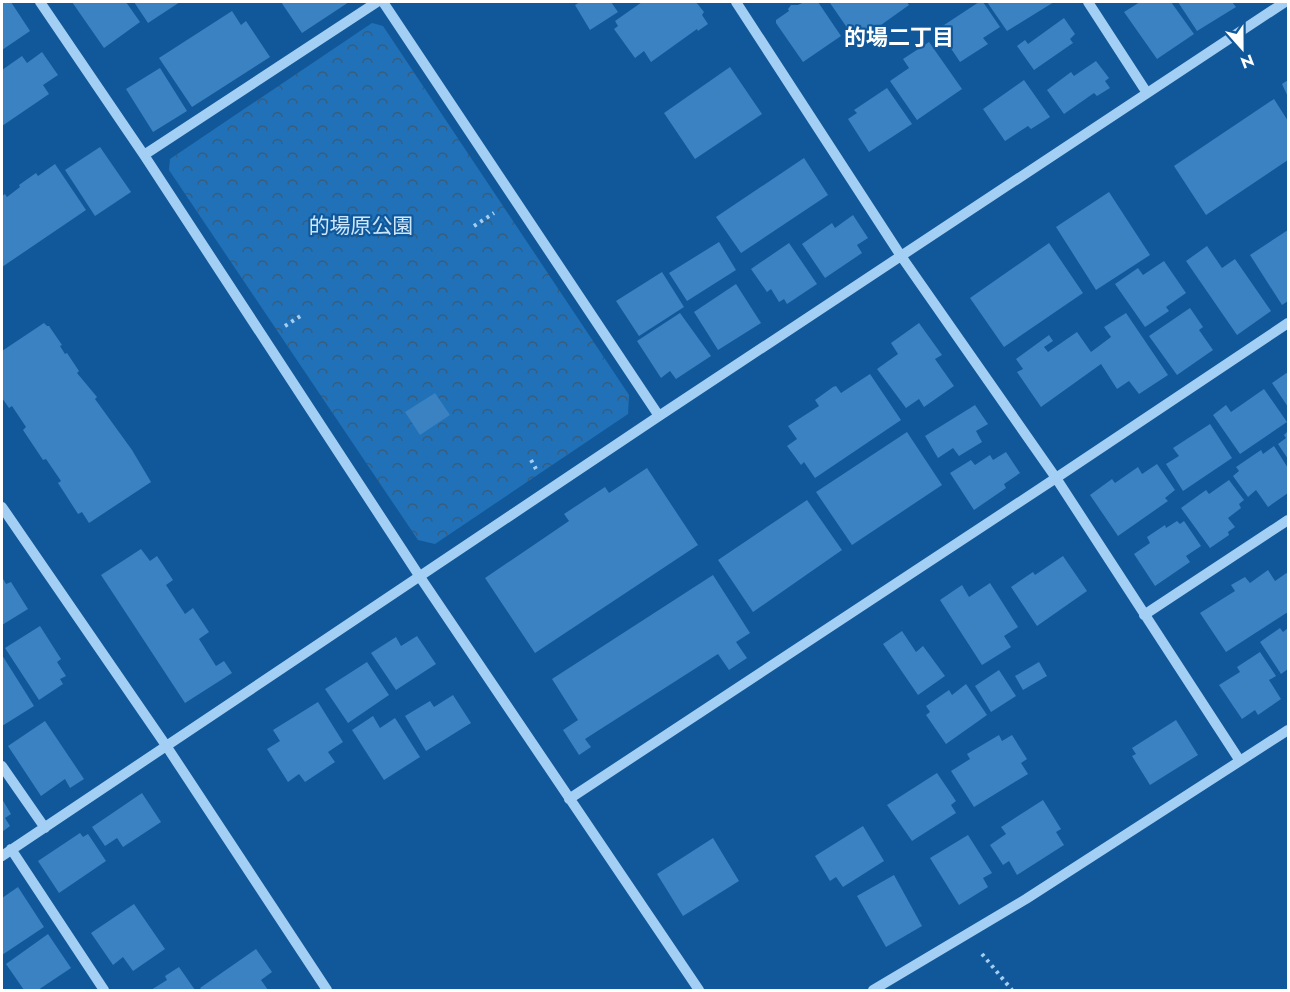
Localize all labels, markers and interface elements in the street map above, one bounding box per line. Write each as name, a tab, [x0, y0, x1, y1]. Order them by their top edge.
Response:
north arrow	[1212, 18, 1272, 78]
district label: 的場二丁目	[844, 21, 954, 53]
text: N	[1237, 49, 1257, 75]
park label: 的場原公園	[309, 211, 414, 241]

